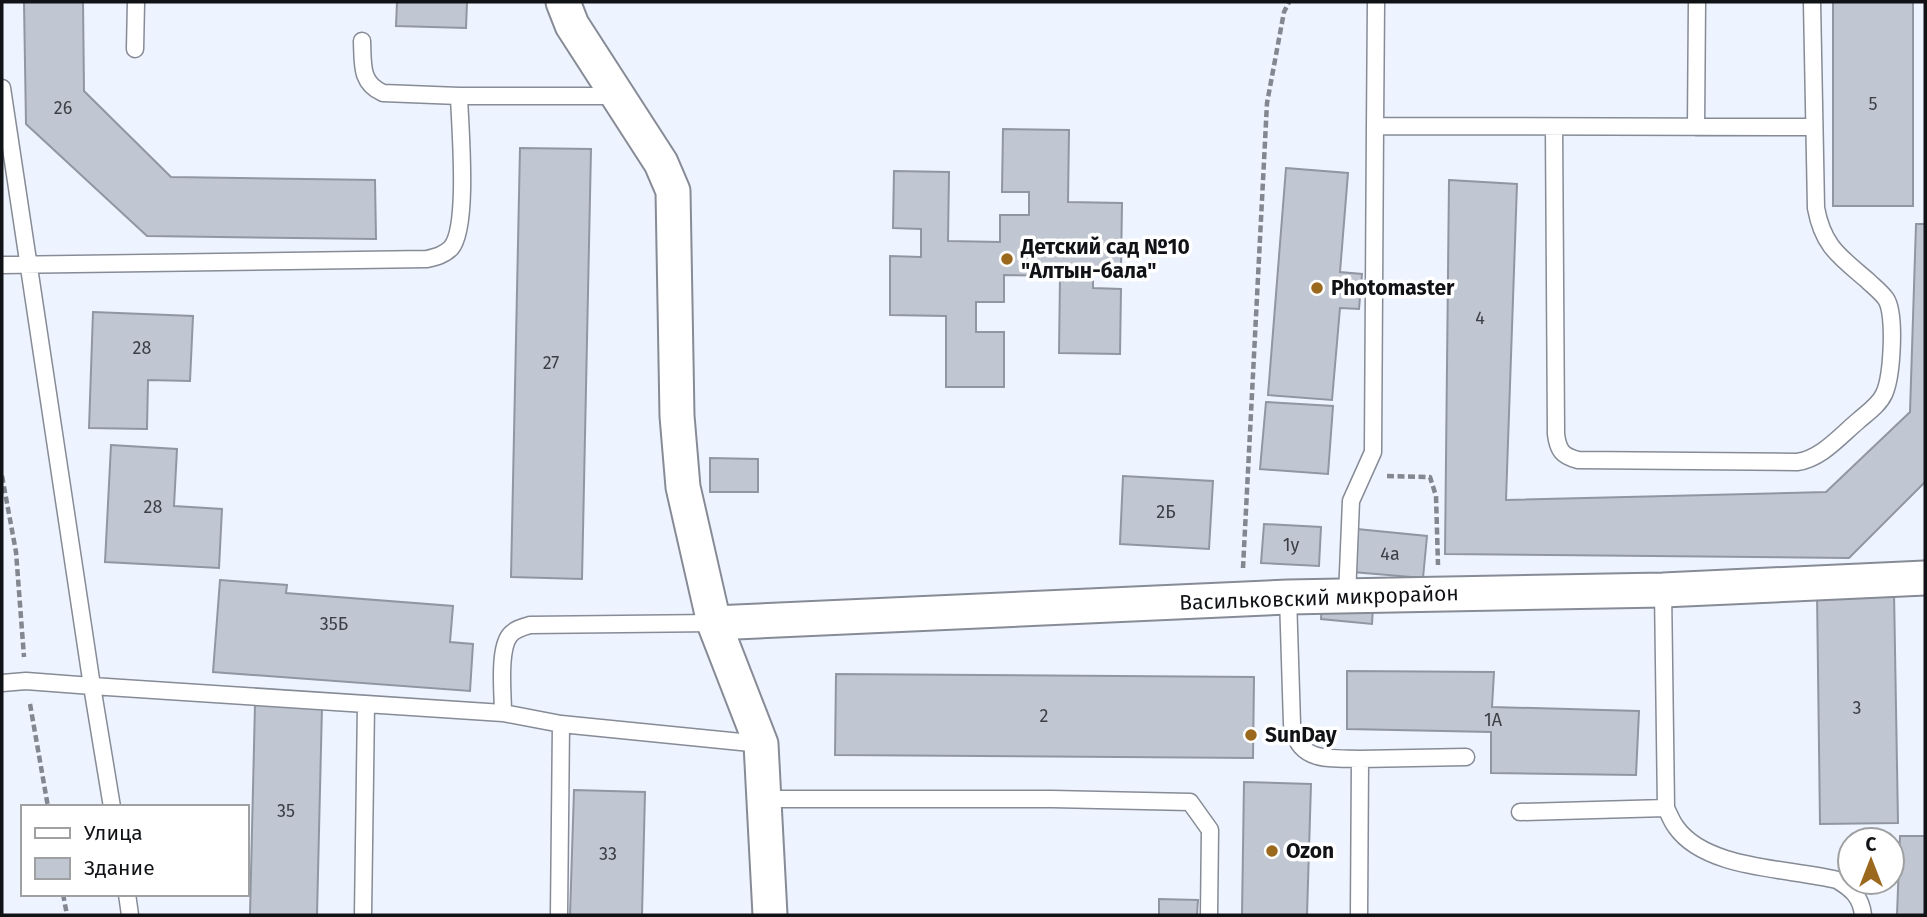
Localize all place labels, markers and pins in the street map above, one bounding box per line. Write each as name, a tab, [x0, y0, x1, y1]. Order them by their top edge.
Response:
place label: Детский сад №10 "Алтын-бала"	[1020, 234, 1190, 284]
marker: Детский сад №10 "Алтын-бала"	[999, 251, 1015, 267]
place label: Photomaster	[1331, 275, 1455, 301]
marker: Photomaster	[1309, 280, 1325, 296]
place label: SunDay	[1265, 722, 1337, 748]
marker: SunDay	[1243, 727, 1259, 743]
place label: Ozon	[1286, 838, 1334, 864]
marker: Ozon	[1264, 843, 1280, 859]

